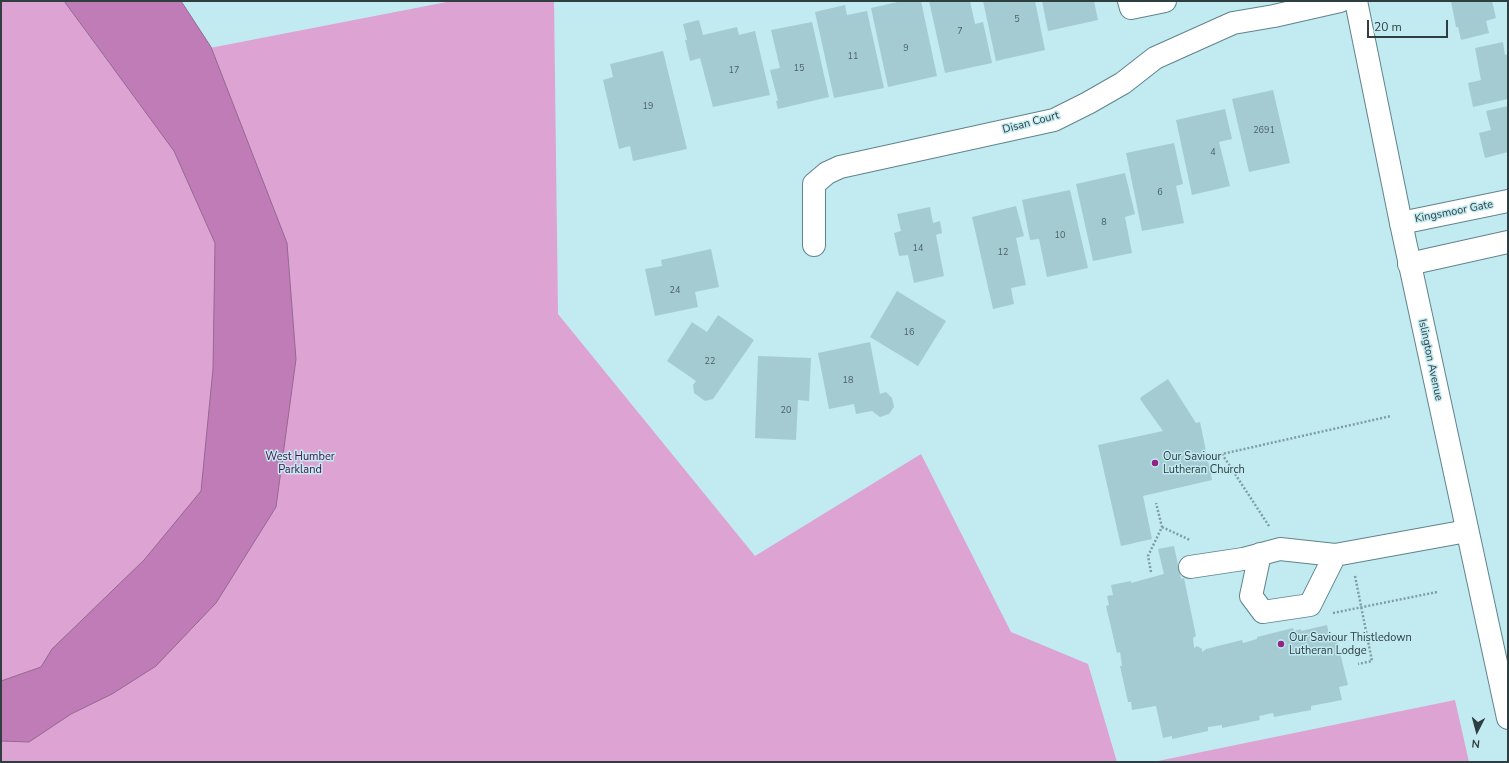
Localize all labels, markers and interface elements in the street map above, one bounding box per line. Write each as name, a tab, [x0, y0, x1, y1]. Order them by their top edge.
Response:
scale bar	[1369, 12, 1450, 38]
house number: 5	[1014, 15, 1020, 25]
text: 20 m	[1374, 19, 1402, 35]
house number: 7	[957, 27, 963, 37]
house number: 9	[903, 44, 909, 54]
house number: 11	[848, 52, 858, 62]
house number: 15	[794, 64, 804, 74]
house number: 17	[729, 66, 739, 76]
house number: 19	[643, 102, 653, 112]
street label: Disan Court	[1001, 109, 1061, 137]
house number: 2691	[1253, 126, 1275, 136]
house number: 4	[1210, 148, 1216, 158]
house number: 6	[1157, 188, 1163, 198]
street label: Kingsmoor Gate	[1414, 198, 1494, 226]
house number: 8	[1101, 218, 1107, 228]
house number: 10	[1055, 231, 1065, 241]
house number: 14	[913, 244, 923, 254]
house number: 12	[998, 248, 1008, 258]
house number: 24	[670, 286, 680, 296]
street label: Islington Avenue	[1415, 318, 1445, 402]
house number: 16	[904, 328, 914, 338]
house number: 22	[705, 357, 715, 367]
house number: 18	[843, 376, 853, 386]
house number: 20	[781, 406, 791, 416]
park label: West Humber Parkland	[265, 450, 335, 476]
place label: Our Saviour Lutheran Church	[1163, 450, 1245, 476]
marker: Our Saviour Lutheran Church	[1150, 458, 1160, 468]
place label: Our Saviour Thistledown Lutheran Lodge	[1289, 631, 1412, 657]
marker: Our Saviour Thistledown Lutheran Lodge	[1276, 639, 1286, 649]
north arrow	[1457, 711, 1497, 751]
text: N	[1471, 736, 1481, 751]

